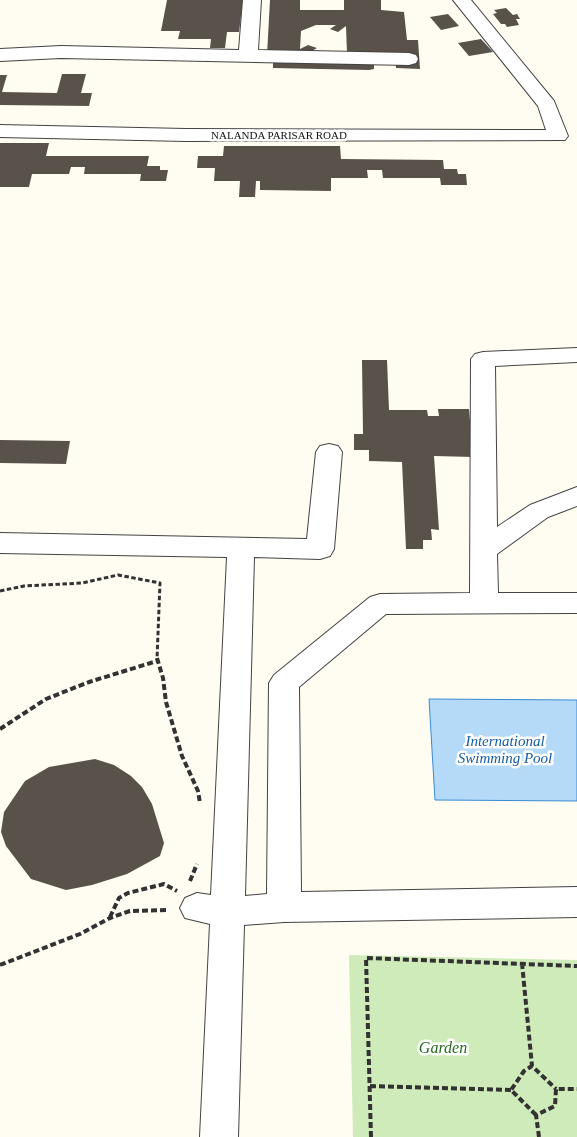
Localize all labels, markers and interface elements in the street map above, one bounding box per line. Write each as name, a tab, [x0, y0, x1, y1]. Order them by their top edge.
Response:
street label: NALANDA PARISAR ROAD	[211, 129, 347, 141]
water label: International Swimming Pool	[458, 733, 552, 766]
park label: Garden	[419, 1039, 467, 1056]

